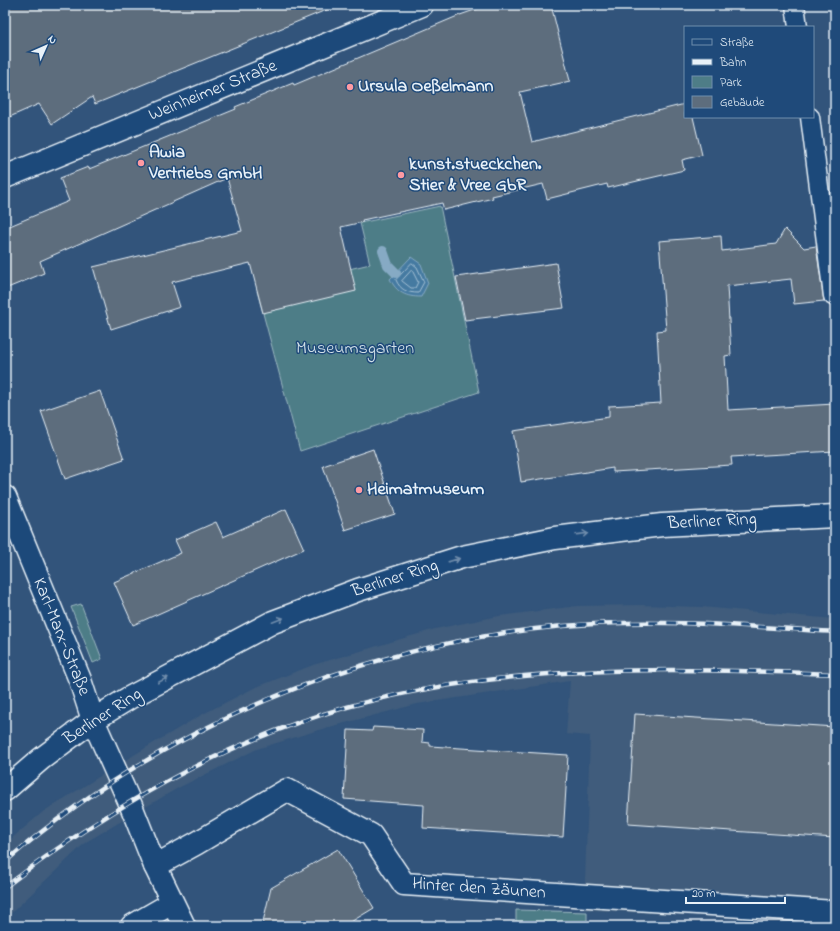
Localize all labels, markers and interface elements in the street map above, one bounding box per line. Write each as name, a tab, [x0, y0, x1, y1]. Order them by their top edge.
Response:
north arrow	[26, 26, 66, 66]
legend	[684, 26, 814, 118]
text: N	[44, 31, 61, 48]
text: Straße	[720, 34, 754, 52]
street label: Weinheimer Straße	[145, 53, 282, 129]
text: Bahn	[719, 54, 746, 72]
place label: Ursula Oeßelmann	[358, 74, 494, 100]
text: Park	[720, 74, 742, 92]
marker: Ursula Oeßelmann	[345, 82, 355, 92]
text: Gebäude	[720, 94, 765, 112]
place label: Awia Vertriebs GmbH	[148, 140, 262, 187]
place label: kunst.stueckchen. Stier & Vree GbR	[409, 152, 542, 199]
marker: Awia Vertriebs GmbH	[136, 158, 146, 168]
marker: kunst.stueckchen. Stier & Vree GbR	[396, 170, 406, 180]
park label: Museumsgarten	[296, 336, 414, 363]
place label: Heimatmuseum	[367, 477, 484, 503]
marker: Heimatmuseum	[354, 485, 364, 495]
street label: Berliner Ring	[666, 507, 757, 538]
one-way arrow	[575, 530, 588, 538]
street label: Berliner Ring	[348, 553, 442, 606]
one-way arrow	[448, 556, 461, 563]
street label: Karl-Marx-Straße	[25, 574, 97, 701]
one-way arrow	[272, 615, 284, 623]
one-way arrow	[157, 676, 169, 683]
street label: Berliner Ring	[58, 682, 148, 754]
street label: Hinter den Zäunen	[411, 871, 547, 907]
scale bar	[686, 879, 785, 905]
text: 20 m	[692, 885, 715, 903]

